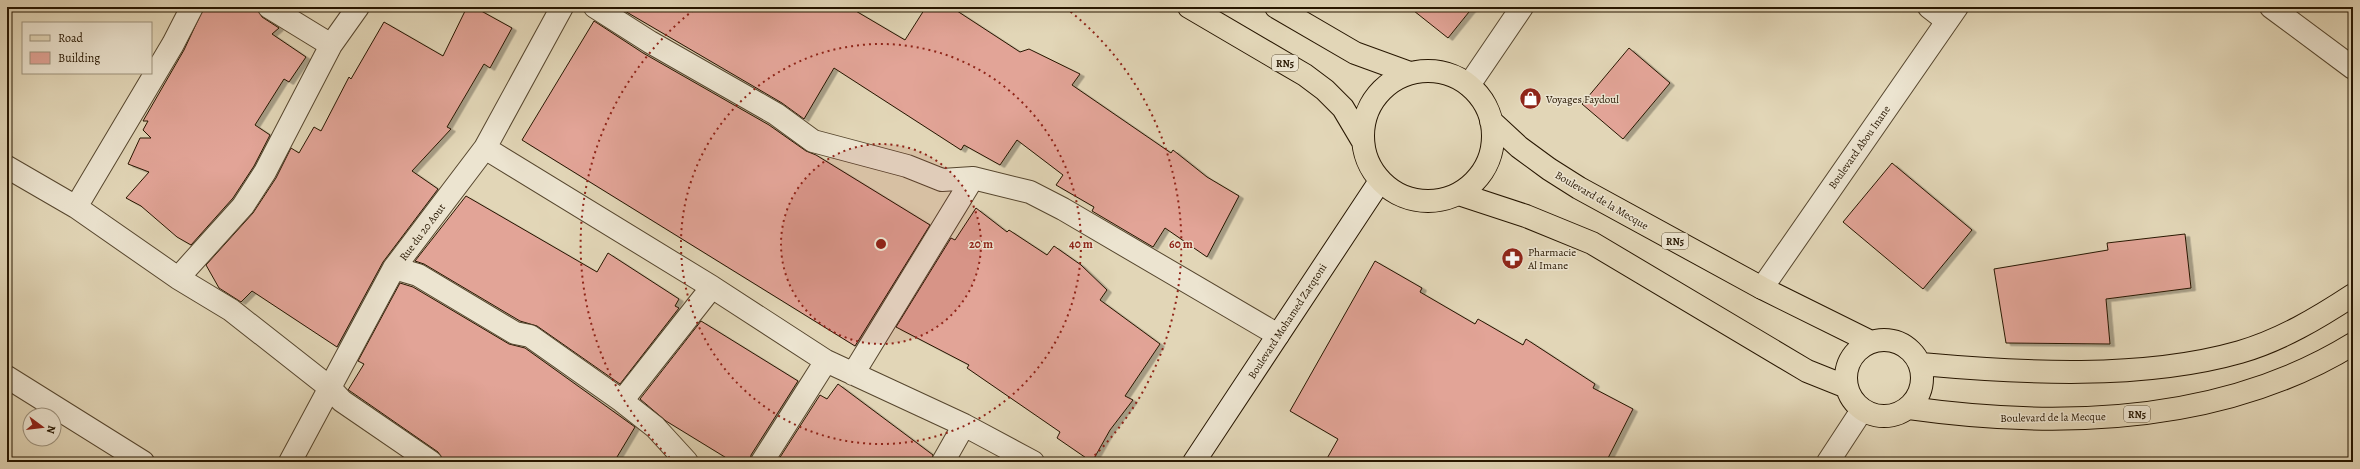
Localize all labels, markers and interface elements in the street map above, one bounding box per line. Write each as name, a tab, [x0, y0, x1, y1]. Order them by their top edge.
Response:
legend	[22, 22, 152, 74]
text: Road	[58, 30, 84, 46]
text: Building	[58, 50, 100, 66]
road number: RN5	[1272, 55, 1298, 71]
shop icon: Voyages Faydoul	[1517, 86, 1543, 112]
place label: Voyages Faydoul	[1545, 92, 1619, 107]
street label: Boulevard Abou Inane	[1825, 102, 1894, 192]
street label: Boulevard de la Mecque	[1552, 168, 1651, 233]
street label: Rue du 20 Aout	[396, 200, 449, 264]
road number: RN5	[1662, 233, 1688, 249]
text: 20 m	[969, 236, 993, 252]
text: 40 m	[1069, 236, 1093, 252]
text: 60 m	[1169, 236, 1193, 252]
centre of rings	[874, 237, 888, 251]
pharmacy icon: Pharmacie Al Imane	[1499, 245, 1525, 271]
place label: Pharmacie Al Imane	[1527, 245, 1576, 273]
street label: Boulevard Mohamed Zarqtoni	[1244, 261, 1330, 382]
road number: RN5	[2124, 406, 2150, 422]
north arrow	[22, 407, 62, 447]
street label: Boulevard de la Mecque	[2000, 409, 2106, 426]
text: N	[43, 424, 59, 435]

